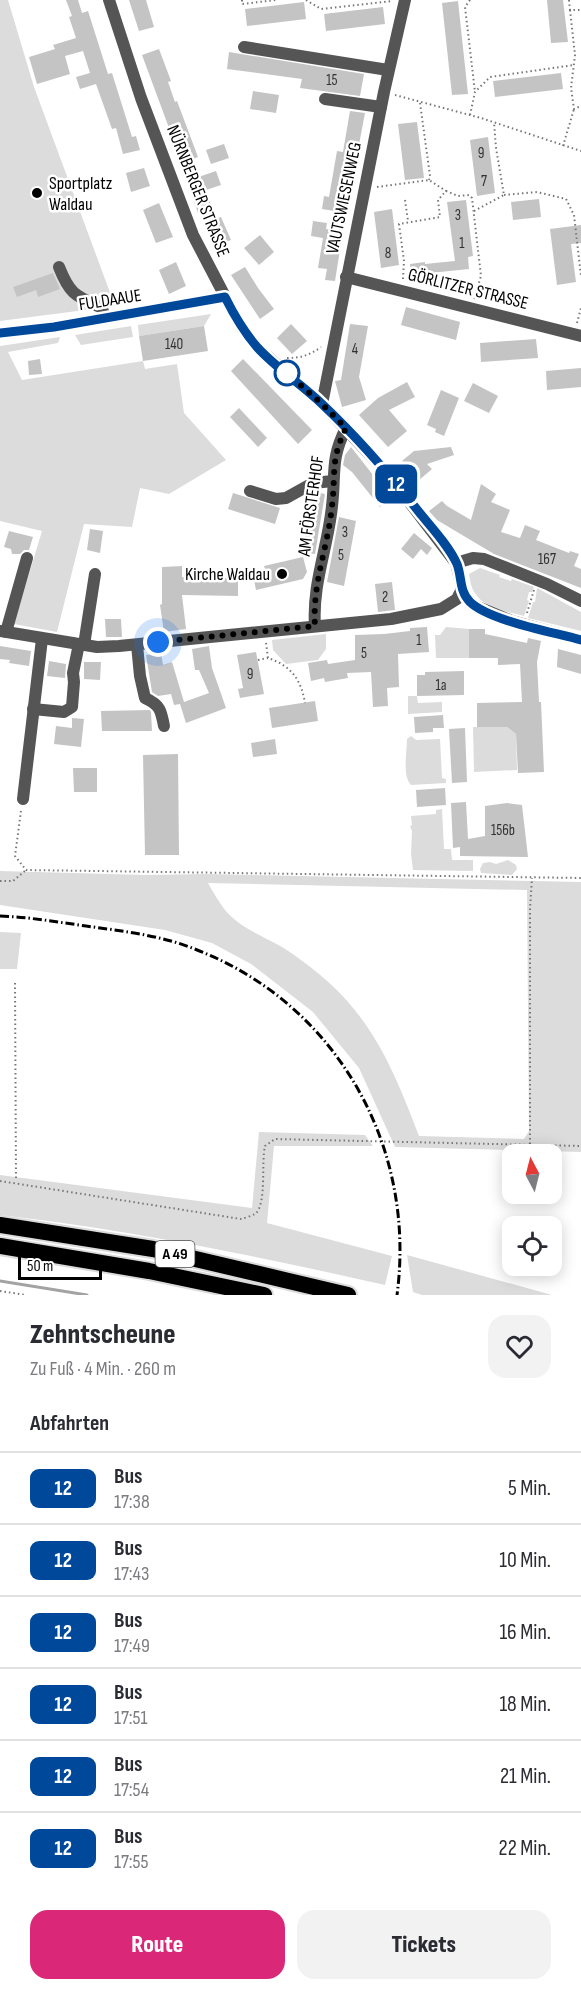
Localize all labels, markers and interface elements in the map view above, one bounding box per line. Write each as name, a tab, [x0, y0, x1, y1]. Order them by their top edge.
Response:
house number: 15	[326, 71, 338, 90]
street label: NÜRNBERGER STRASSE	[162, 122, 234, 260]
street label: VAUTSWIESENWEG	[322, 140, 366, 256]
house number: 9	[478, 144, 484, 163]
house number: 7	[481, 172, 487, 191]
place label: Sportplatz Waldau	[49, 173, 113, 215]
marker: Sportplatz Waldau	[30, 186, 44, 200]
house number: 3	[455, 206, 461, 225]
house number: 1	[459, 234, 465, 253]
house number: 8	[385, 244, 391, 263]
street label: GÖRLITZER STRASSE	[406, 264, 530, 314]
street label: FULDAAUE	[77, 285, 143, 315]
house number: 140	[165, 335, 183, 354]
house number: 4	[352, 340, 358, 359]
unlabelled marker	[274, 360, 300, 386]
street label: AM FÖRSTERHOF	[293, 455, 328, 558]
line badge: 12	[369, 464, 423, 504]
text: 12	[387, 472, 405, 497]
house number: 3	[342, 523, 348, 542]
house number: 5	[338, 546, 344, 565]
house number: 167	[538, 550, 556, 569]
place label: Kirche Waldau	[185, 564, 270, 585]
marker: Kirche Waldau	[275, 567, 289, 581]
house number: 2	[382, 588, 388, 607]
your location	[143, 627, 173, 657]
house number: 1	[416, 631, 422, 650]
house number: 5	[361, 644, 367, 663]
house number: 9	[247, 665, 253, 684]
house number: 1a	[435, 676, 447, 695]
house number: 156b	[491, 821, 515, 840]
north arrow	[502, 1144, 562, 1204]
map controls	[502, 1144, 562, 1276]
button: locate	[502, 1216, 562, 1276]
road number: A 49	[156, 1241, 195, 1267]
scale bar	[18, 1253, 102, 1280]
text: 50 m	[27, 1257, 53, 1276]
button: heart	[488, 1315, 551, 1378]
text: Zehntscheune	[30, 1318, 175, 1351]
text: Zu Fuß · 4 Min. · 260 m	[30, 1357, 176, 1381]
text: Abfahrten	[30, 1410, 109, 1437]
text: Bus	[114, 1463, 143, 1490]
text: 5 Min.	[508, 1475, 551, 1502]
text: 12	[54, 1476, 72, 1501]
text: 17:38	[114, 1490, 150, 1514]
text: Bus	[114, 1535, 143, 1562]
text: 10 Min.	[499, 1547, 551, 1574]
text: 12	[54, 1548, 72, 1573]
text: 17:43	[114, 1562, 149, 1586]
text: Bus	[114, 1607, 143, 1634]
text: 16 Min.	[499, 1619, 551, 1646]
text: 12	[54, 1620, 72, 1645]
text: 17:49	[114, 1634, 150, 1658]
text: Bus	[114, 1679, 143, 1706]
text: 18 Min.	[499, 1691, 551, 1718]
text: 12	[54, 1692, 72, 1717]
text: 17:51	[114, 1706, 148, 1730]
text: Bus	[114, 1751, 143, 1778]
text: 21 Min.	[500, 1763, 551, 1790]
text: 12	[54, 1764, 72, 1789]
text: 17:54	[114, 1778, 149, 1802]
text: Bus	[114, 1823, 143, 1850]
text: 22 Min.	[499, 1835, 551, 1862]
text: 12	[54, 1836, 72, 1861]
text: 17:55	[114, 1850, 149, 1874]
button: Route	[30, 1910, 285, 1979]
button: Tickets	[297, 1910, 551, 1979]

